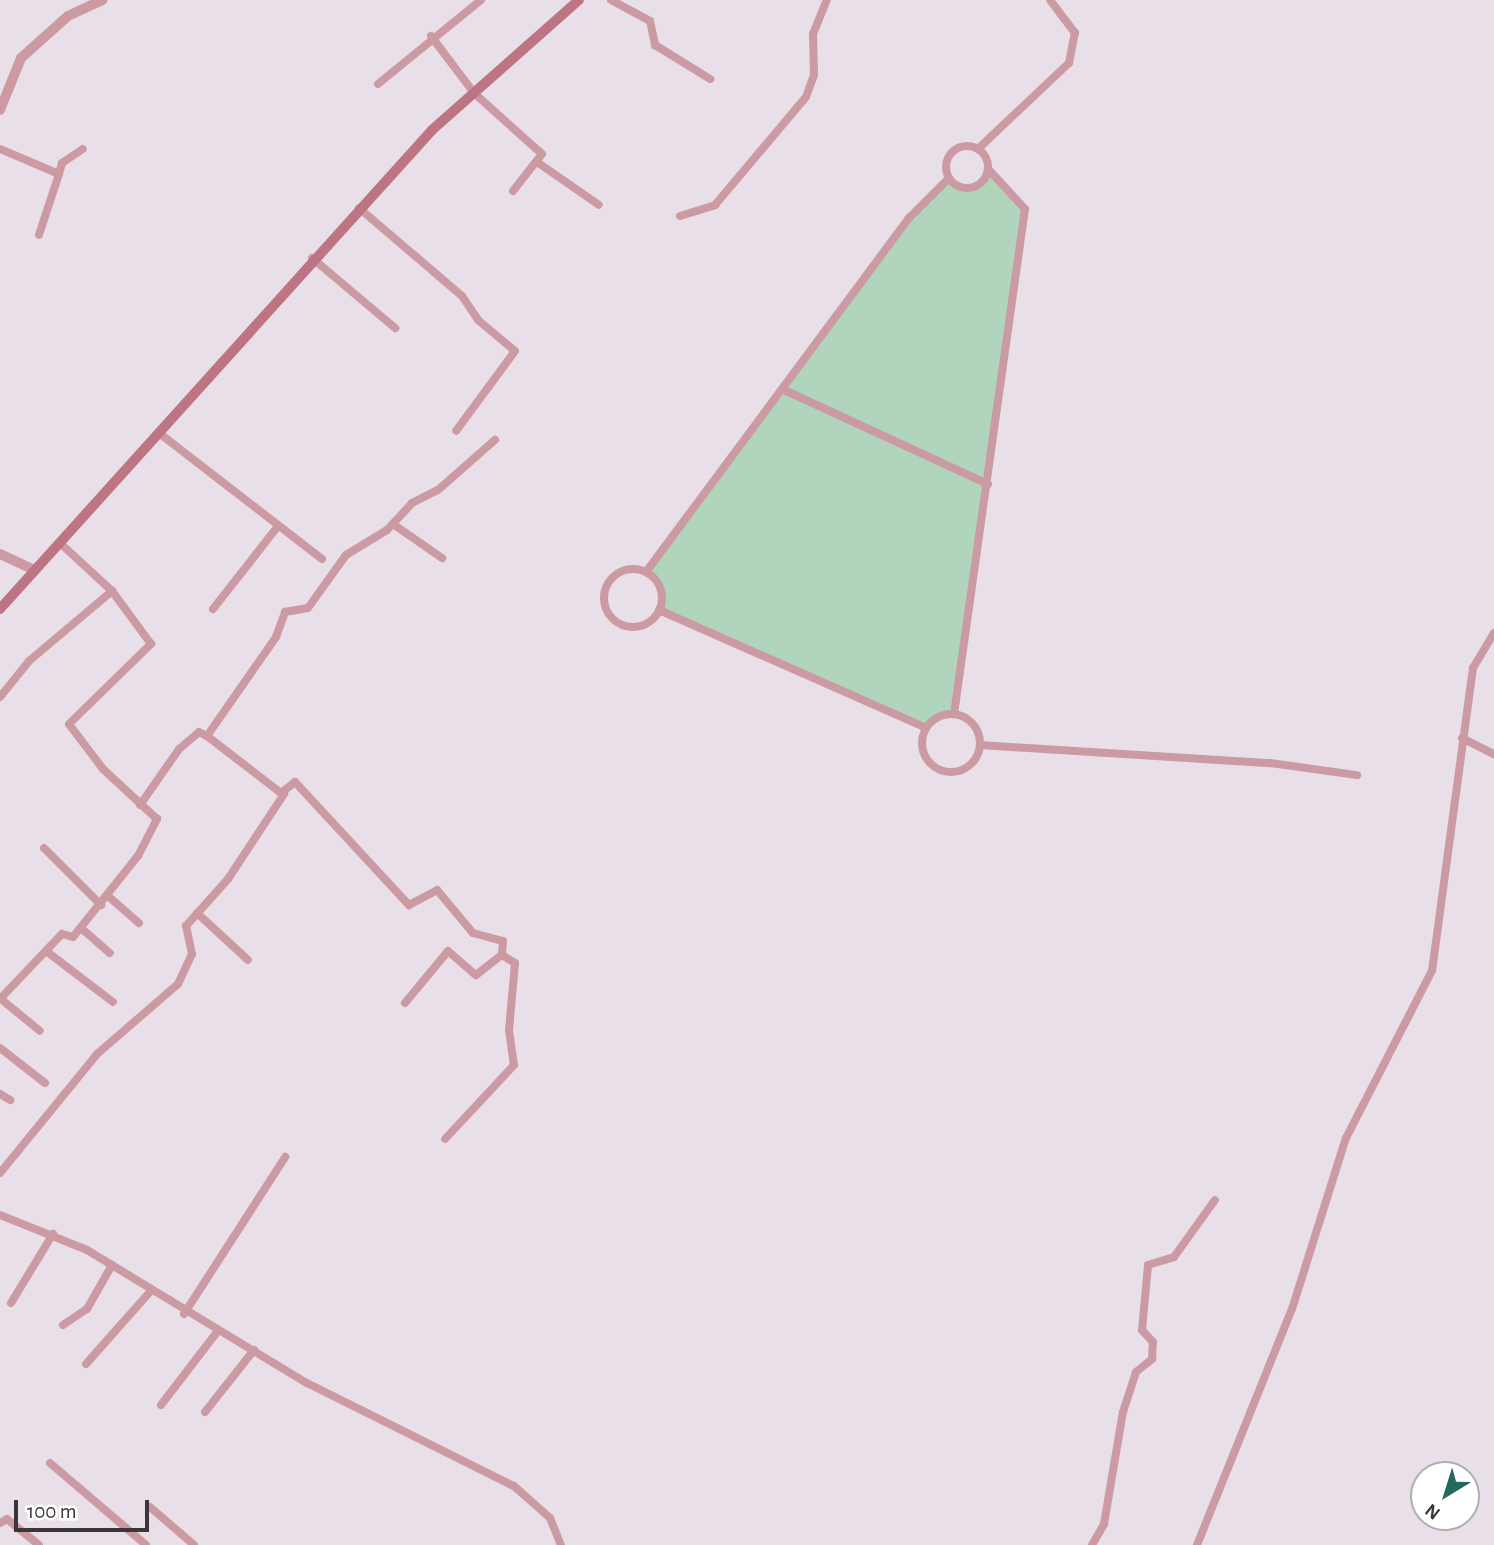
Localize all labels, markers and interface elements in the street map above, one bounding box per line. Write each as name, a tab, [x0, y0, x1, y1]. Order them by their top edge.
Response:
north arrow	[1410, 1461, 1480, 1531]
scale bar	[18, 1486, 152, 1530]
text: N	[1422, 1500, 1444, 1523]
text: 100 m	[27, 1501, 77, 1522]

